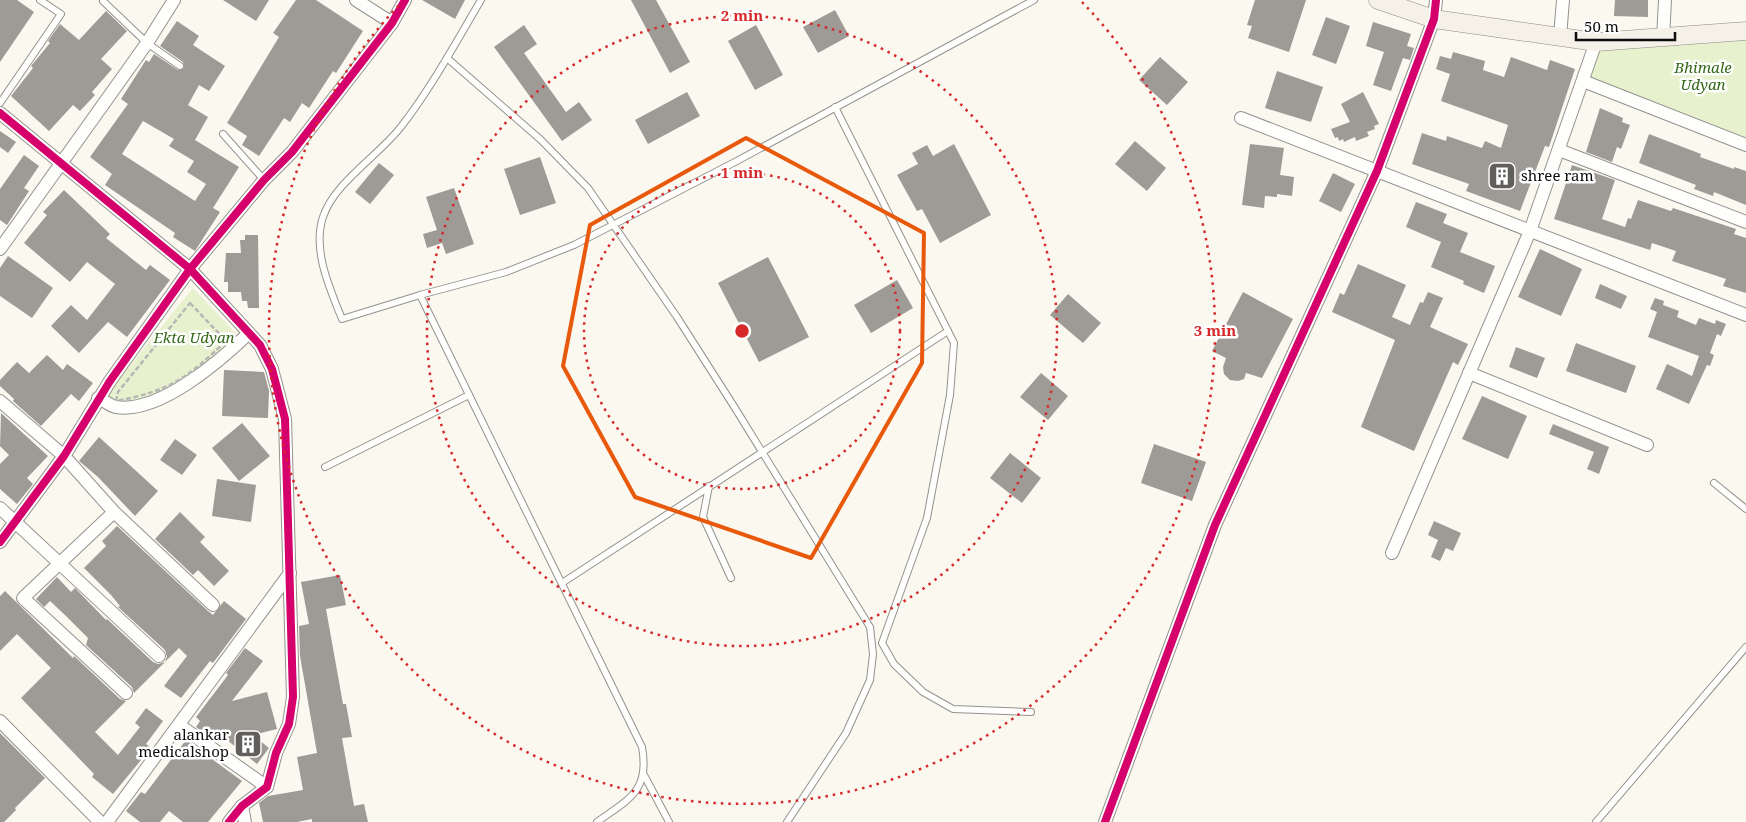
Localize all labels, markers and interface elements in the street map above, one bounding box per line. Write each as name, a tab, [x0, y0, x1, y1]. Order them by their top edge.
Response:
text: 2 min	[721, 5, 763, 25]
scale bar	[1576, 10, 1675, 42]
text: 50 m	[1584, 16, 1619, 36]
park label: Bhimale Udyan	[1673, 57, 1732, 94]
building icon: shree ram	[1487, 161, 1517, 191]
text: 1 min	[721, 162, 763, 182]
place label: shree ram	[1521, 165, 1594, 185]
text: 3 min	[1194, 320, 1236, 340]
centre of rings	[733, 322, 751, 340]
park label: Ekta Udyan	[152, 327, 235, 347]
place label: alankar medicalshop	[138, 724, 229, 761]
building icon: alankar medicalshop	[233, 729, 263, 759]

